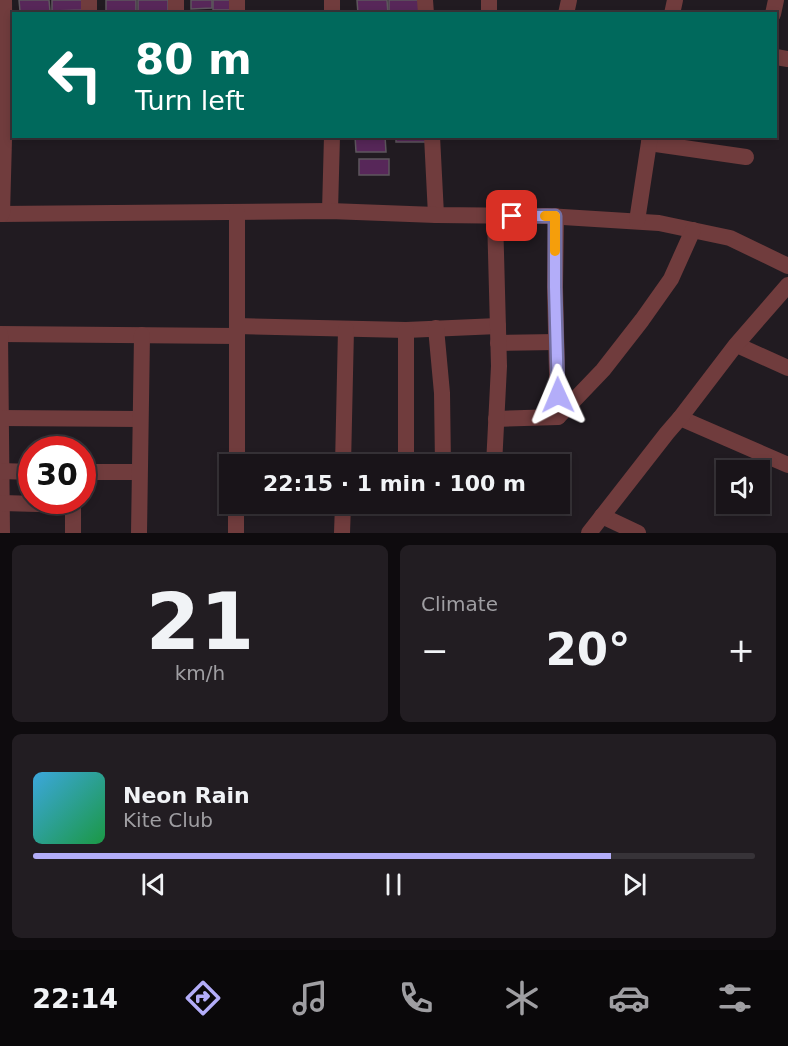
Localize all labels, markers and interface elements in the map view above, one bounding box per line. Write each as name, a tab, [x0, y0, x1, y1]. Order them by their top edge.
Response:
text: 80 m	[135, 35, 252, 84]
icon: left	[36, 36, 114, 114]
text: Turn left	[135, 85, 245, 116]
pin	[486, 190, 537, 241]
icon: arrive	[495, 199, 528, 232]
position arrow	[526, 363, 590, 427]
speed limit sign: 30	[18, 436, 96, 514]
map controls	[716, 460, 770, 514]
button: sound	[716, 460, 770, 514]
text: 22:15 · 1 min · 100 m	[263, 471, 526, 496]
text: 21	[146, 577, 254, 667]
text: Climate	[421, 592, 498, 616]
text: 20°	[545, 623, 631, 676]
text: −	[421, 631, 449, 670]
text: +	[727, 631, 755, 670]
text: km/h	[175, 661, 225, 685]
text: Neon Rain	[123, 783, 250, 808]
text: Kite Club	[123, 808, 213, 832]
icon: previous	[137, 868, 170, 901]
icon: pause	[377, 868, 410, 901]
icon: next	[618, 868, 651, 901]
icon: directions	[182, 977, 224, 1019]
icon: music	[289, 977, 331, 1019]
icon: phone	[395, 977, 437, 1019]
icon: climate	[501, 977, 543, 1019]
icon: car	[608, 977, 650, 1019]
icon: filters	[714, 977, 756, 1019]
text: 22:14	[32, 983, 118, 1014]

